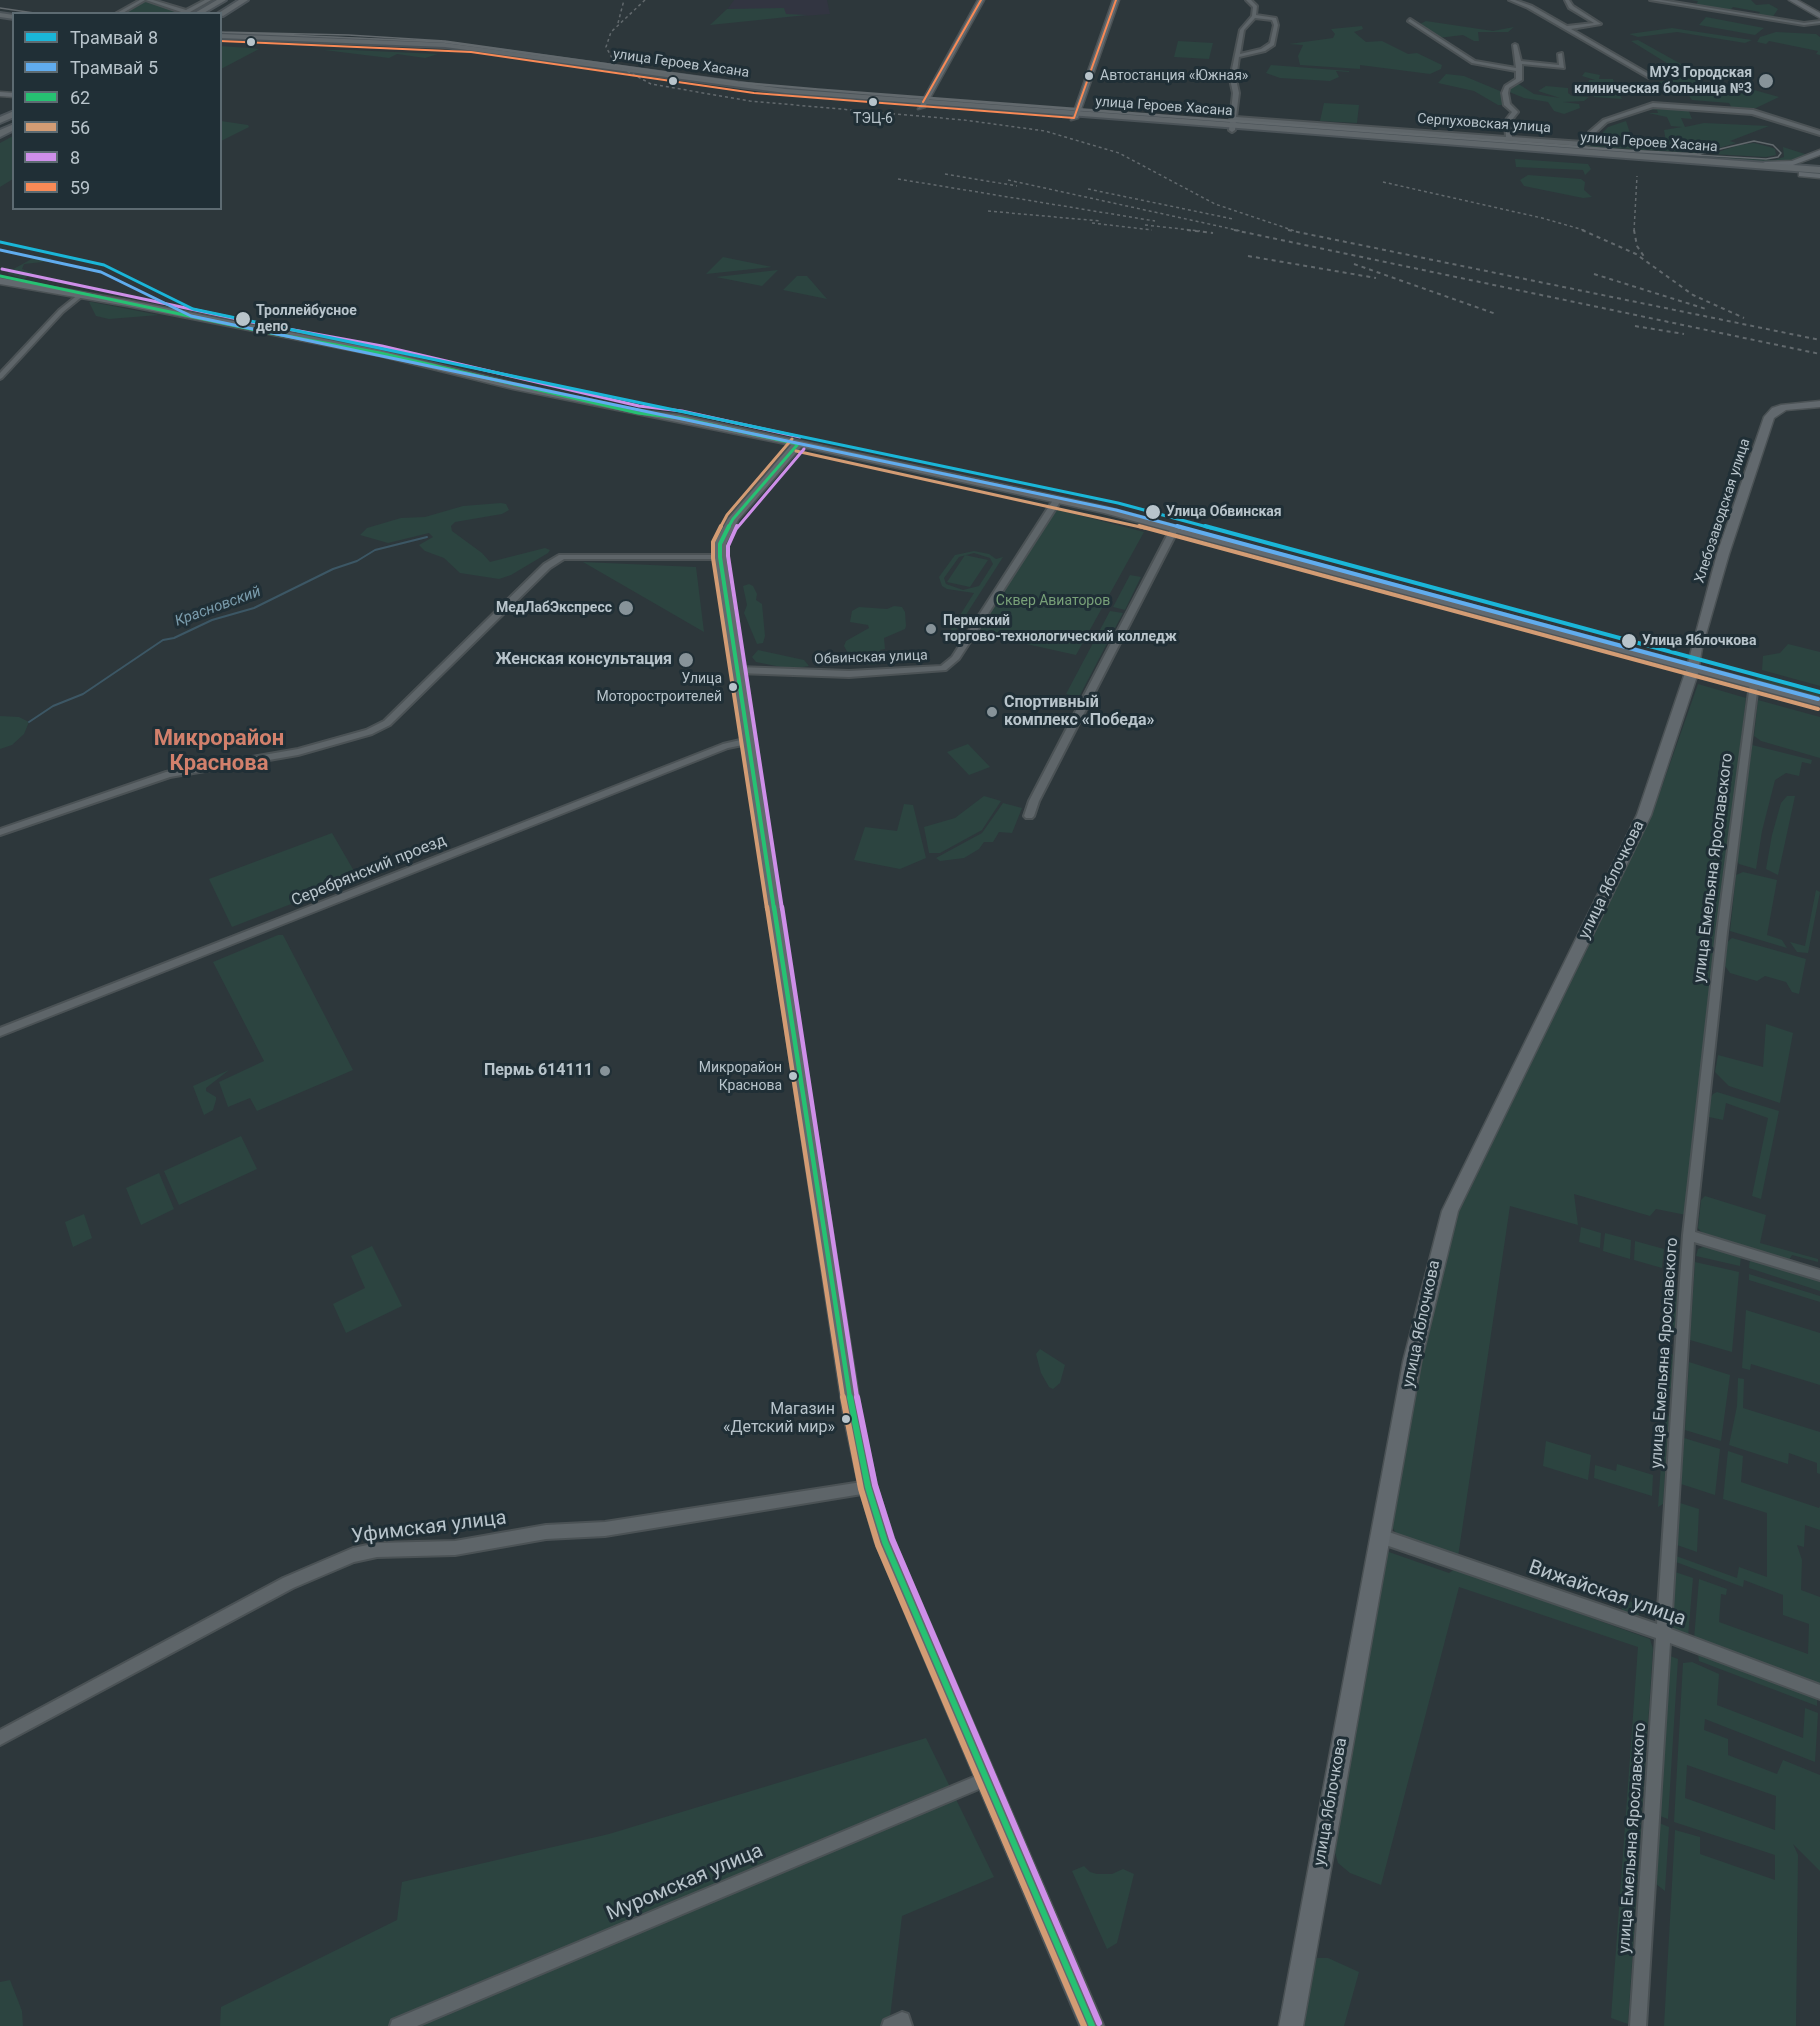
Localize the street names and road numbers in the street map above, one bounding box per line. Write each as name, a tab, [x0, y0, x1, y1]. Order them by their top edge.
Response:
street label: улица Героев Хасана	[612, 46, 750, 82]
street label: улица Героев Хасана	[1095, 94, 1233, 120]
street label: Серпуховская улица	[1417, 111, 1551, 137]
street label: улица Героев Хасана	[1580, 130, 1718, 156]
street label: Хлебозаводская улица	[1692, 437, 1754, 585]
street label: Обвинская улица	[814, 648, 928, 668]
street label: улица Емельяна Ярославского	[1690, 752, 1738, 984]
street label: улица Яблочкова	[1575, 818, 1649, 942]
street label: Серебрянский проезд	[289, 831, 449, 911]
street label: улица Емельяна Ярославского	[1647, 1237, 1683, 1469]
street label: улица Яблочкова	[1399, 1259, 1445, 1389]
street label: Уфимская улица	[350, 1507, 508, 1549]
street label: Вижайская улица	[1525, 1556, 1689, 1632]
street label: улица Емельяна Ярославского	[1615, 1722, 1651, 1954]
street label: улица Яблочкова	[1310, 1737, 1352, 1867]
street label: Муромская улица	[603, 1839, 767, 1927]

